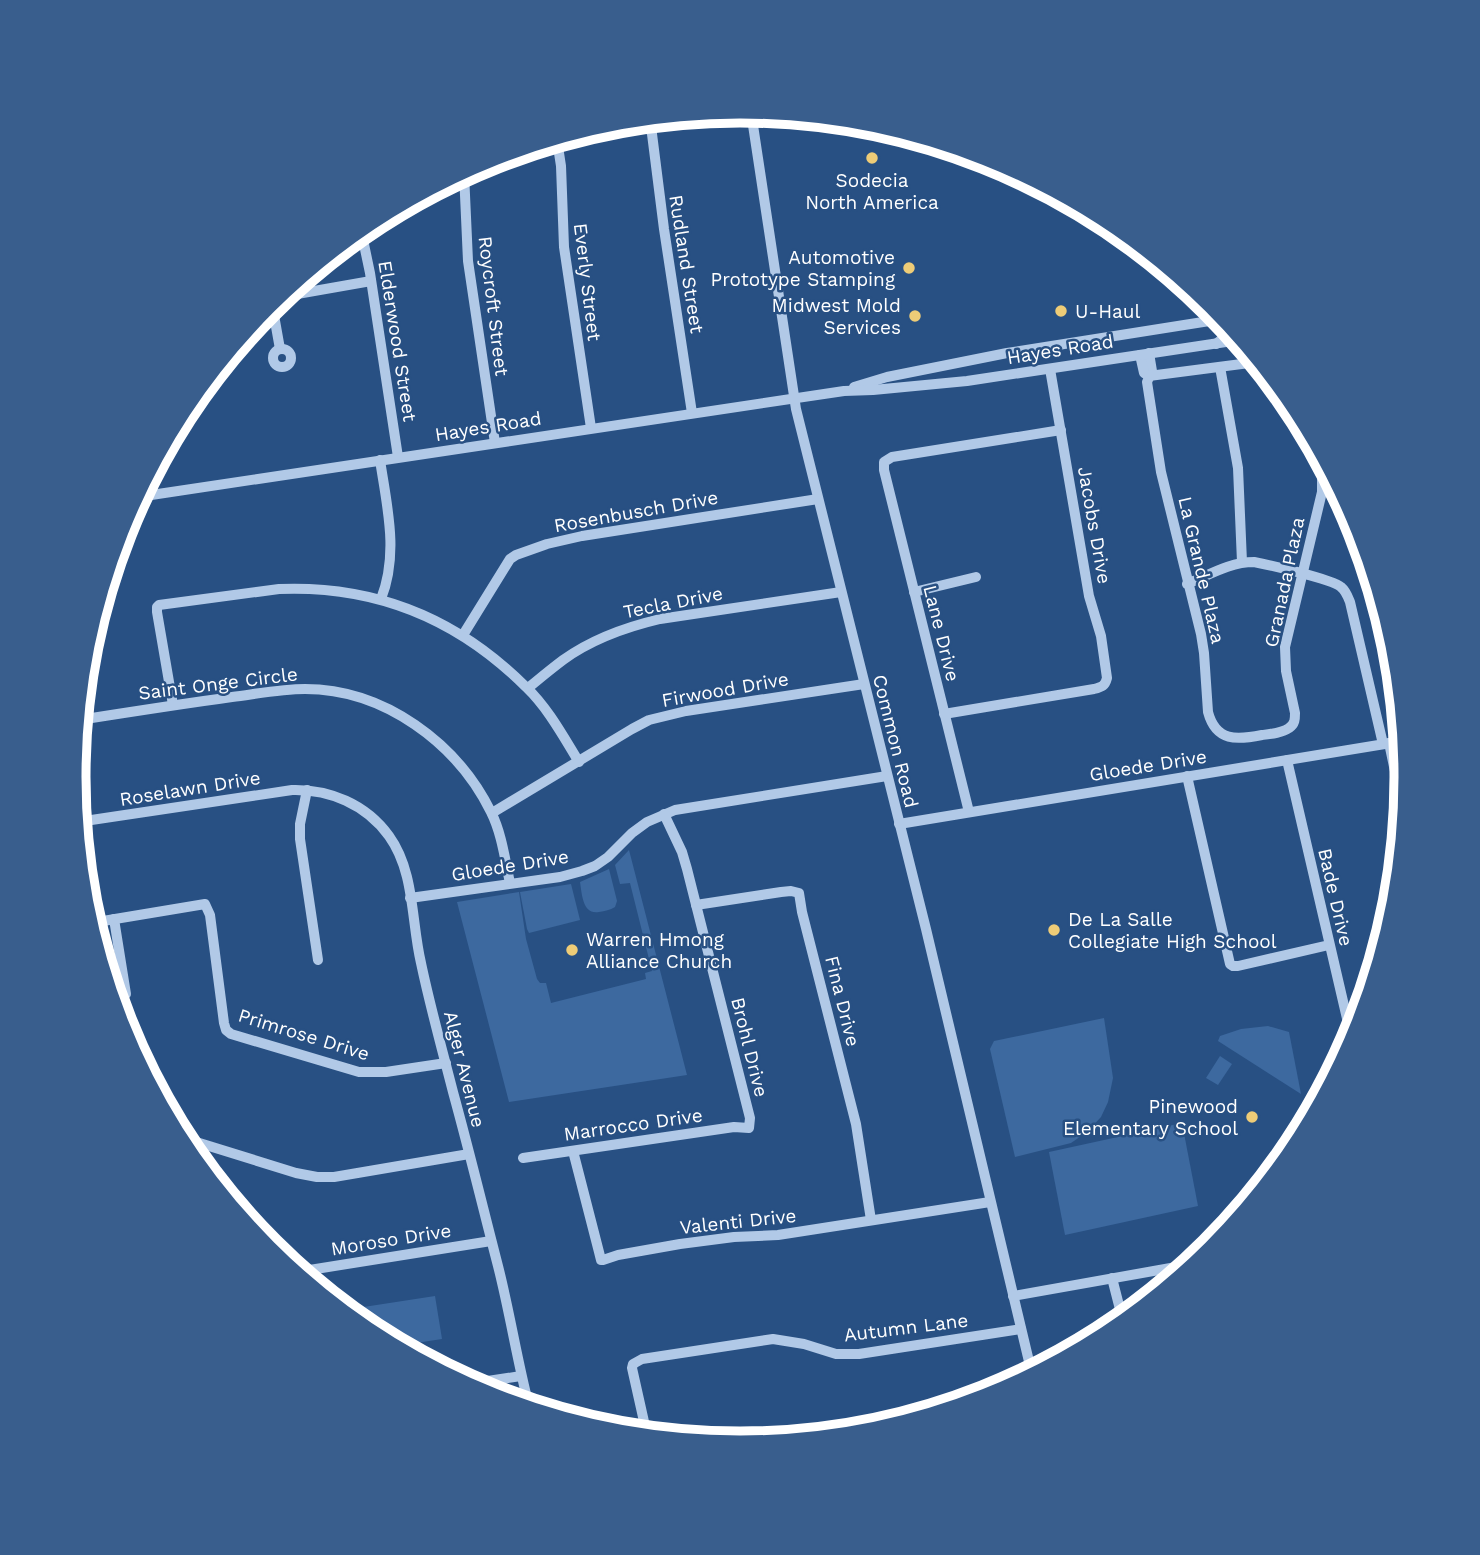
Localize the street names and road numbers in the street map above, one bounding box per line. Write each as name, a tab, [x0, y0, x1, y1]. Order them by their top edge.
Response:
street label: Rudland Street	[664, 193, 709, 335]
street label: Everly Street	[569, 222, 606, 342]
street label: Roycroft Street	[474, 235, 513, 377]
street label: Elderwood Street	[373, 259, 422, 423]
street label: Hayes Road	[1005, 330, 1115, 369]
street label: Hayes Road	[433, 407, 543, 446]
street label: Jacobs Drive	[1073, 465, 1116, 586]
street label: Rosenbusch Drive	[552, 486, 720, 537]
street label: La Grande Plaza	[1173, 494, 1230, 646]
street label: Granada Plaza	[1259, 515, 1310, 649]
street label: Tecla Drive	[621, 582, 725, 623]
street label: Lane Drive	[918, 583, 965, 684]
street label: Saint Onge Circle	[137, 662, 299, 705]
street label: Firwood Drive	[660, 667, 790, 712]
street label: Common Road	[868, 672, 923, 810]
street label: Gloede Drive	[1088, 745, 1208, 786]
street label: Roselawn Drive	[118, 766, 262, 811]
street label: Gloede Drive	[450, 845, 570, 886]
street label: Bade Drive	[1313, 846, 1358, 948]
street label: Fina Drive	[820, 953, 865, 1049]
street label: Brohl Drive	[726, 995, 773, 1099]
street label: Primrose Drive	[235, 1004, 372, 1065]
street label: Alger Avenue	[439, 1008, 490, 1130]
street label: Marrocco Drive	[562, 1103, 704, 1146]
street label: Valenti Drive	[679, 1204, 797, 1239]
street label: Moroso Drive	[329, 1219, 453, 1260]
street label: Autumn Lane	[843, 1308, 969, 1347]

